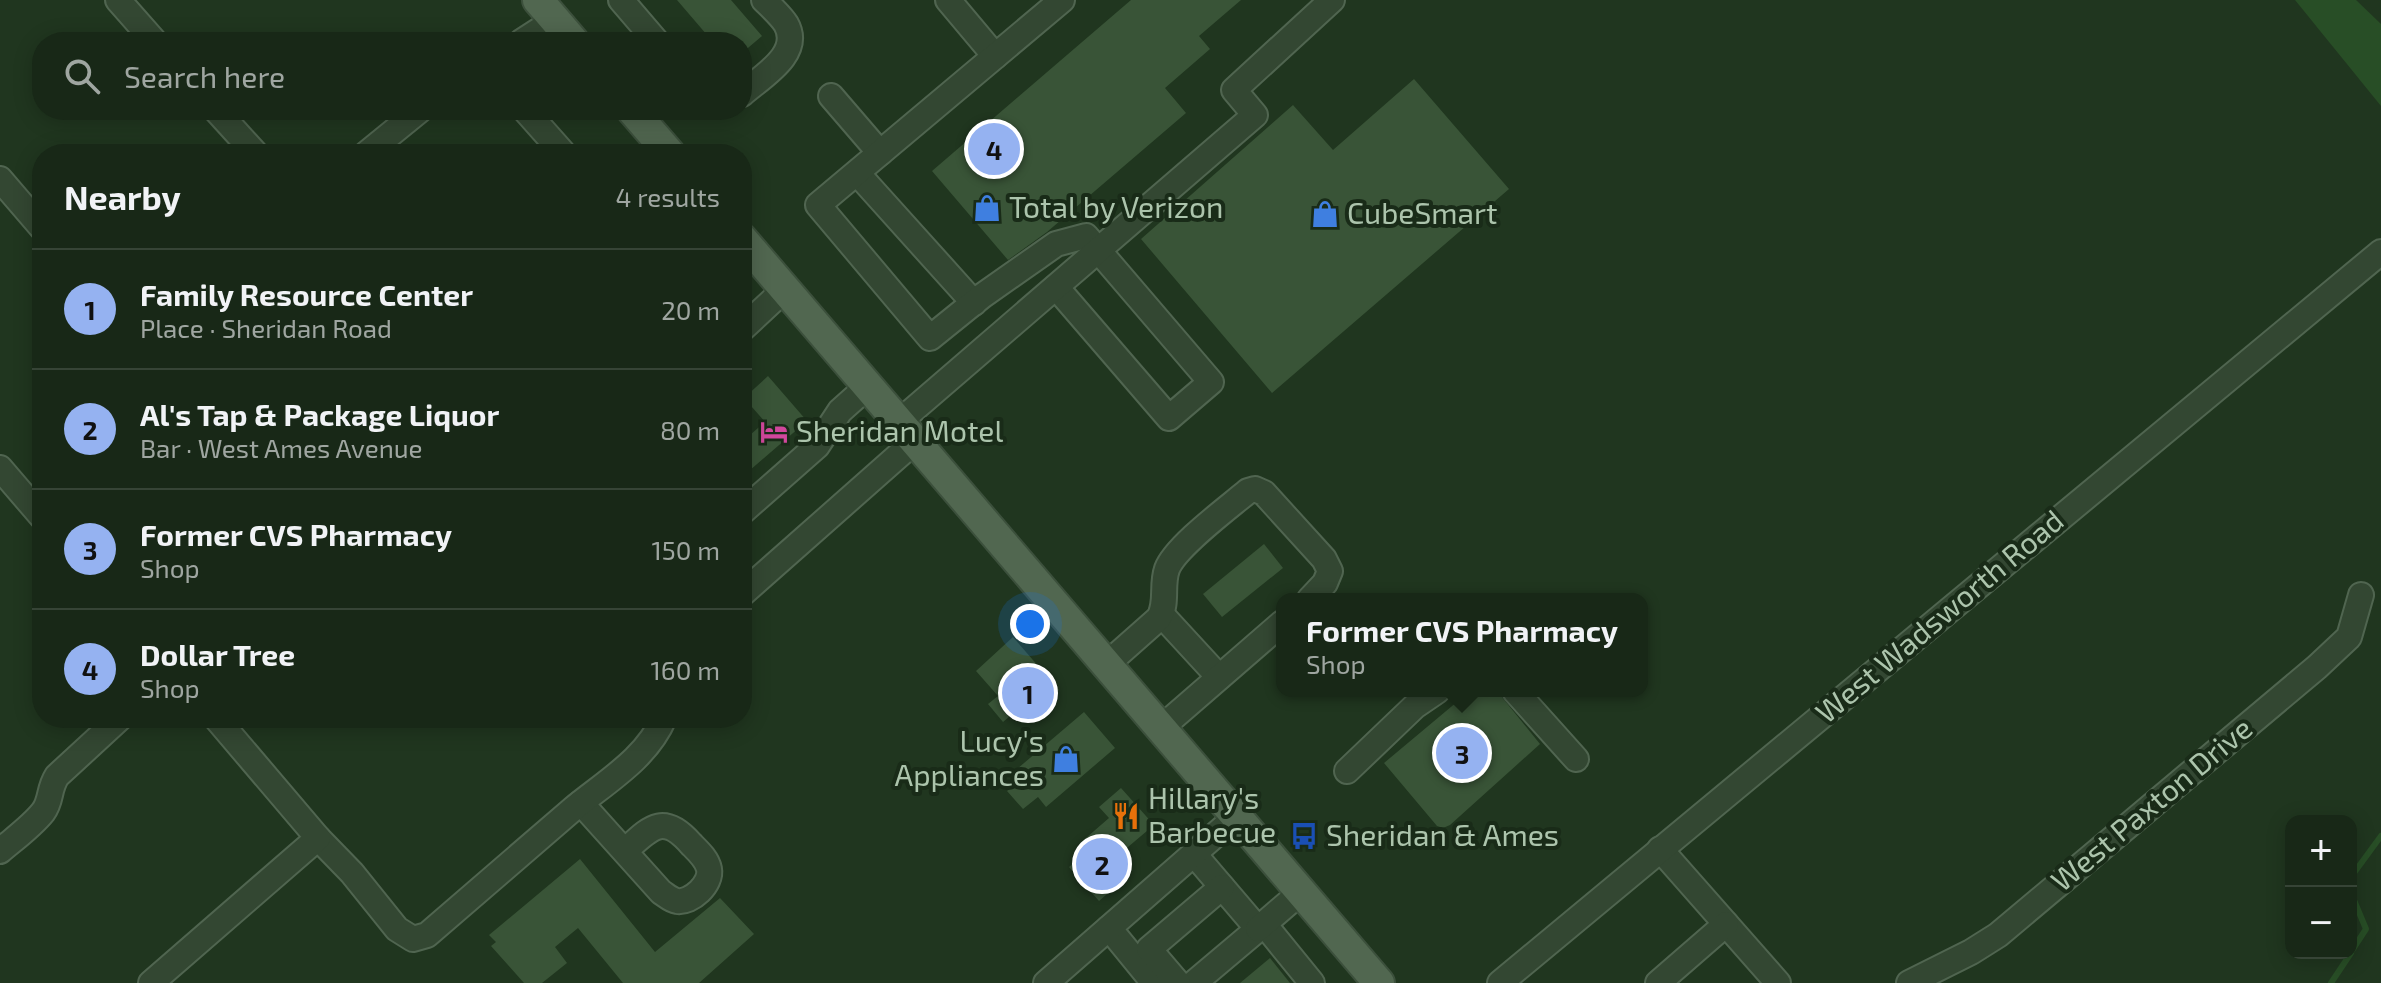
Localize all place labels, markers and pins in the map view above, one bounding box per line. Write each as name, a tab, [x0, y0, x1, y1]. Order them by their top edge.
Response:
pin: 4	[968, 119, 1020, 179]
place label: Total by Verizon	[1009, 188, 1223, 224]
shop icon: Total by Verizon	[972, 193, 1002, 223]
place label: CubeSmart	[1347, 194, 1497, 230]
shop icon: CubeSmart	[1310, 199, 1340, 229]
place label: Sheridan Motel	[796, 412, 1003, 448]
hotel icon: Sheridan Motel	[759, 417, 789, 447]
pin: 1	[1002, 663, 1054, 723]
place label: Lucy's Appliances	[895, 722, 1044, 792]
pin: 3	[1436, 723, 1488, 783]
shop icon: Lucy's Appliances	[1051, 744, 1081, 774]
place label: Hillary's Barbecue	[1148, 779, 1276, 849]
restaurant icon: Hillary's Barbecue	[1111, 801, 1141, 831]
place label: Sheridan & Ames	[1326, 816, 1559, 852]
bus stop icon: Sheridan & Ames	[1289, 821, 1319, 851]
pin: 2	[1076, 834, 1128, 894]

